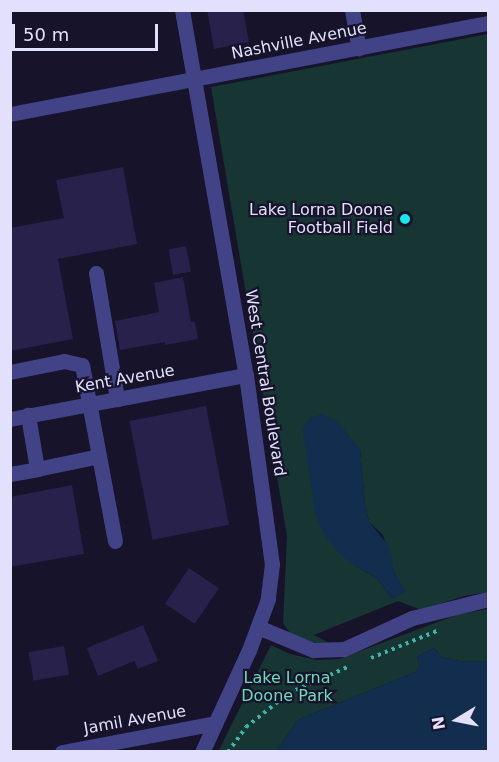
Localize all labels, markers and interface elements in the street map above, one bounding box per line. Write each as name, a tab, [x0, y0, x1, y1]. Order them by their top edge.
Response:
scale bar	[15, 12, 160, 50]
street label: Nashville Avenue	[230, 18, 368, 64]
text: 50 m	[23, 24, 69, 45]
place label: Lake Lorna Doone Football Field	[249, 200, 393, 238]
marker: Lake Lorna Doone Football Field	[398, 212, 412, 226]
street label: West Central Boulevard	[241, 288, 289, 478]
street label: Kent Avenue	[74, 361, 176, 397]
park label: Lake Lorna Doone Park	[241, 668, 333, 706]
north arrow	[427, 690, 487, 750]
street label: Jamil Avenue	[82, 702, 188, 738]
text: N	[428, 715, 449, 731]

